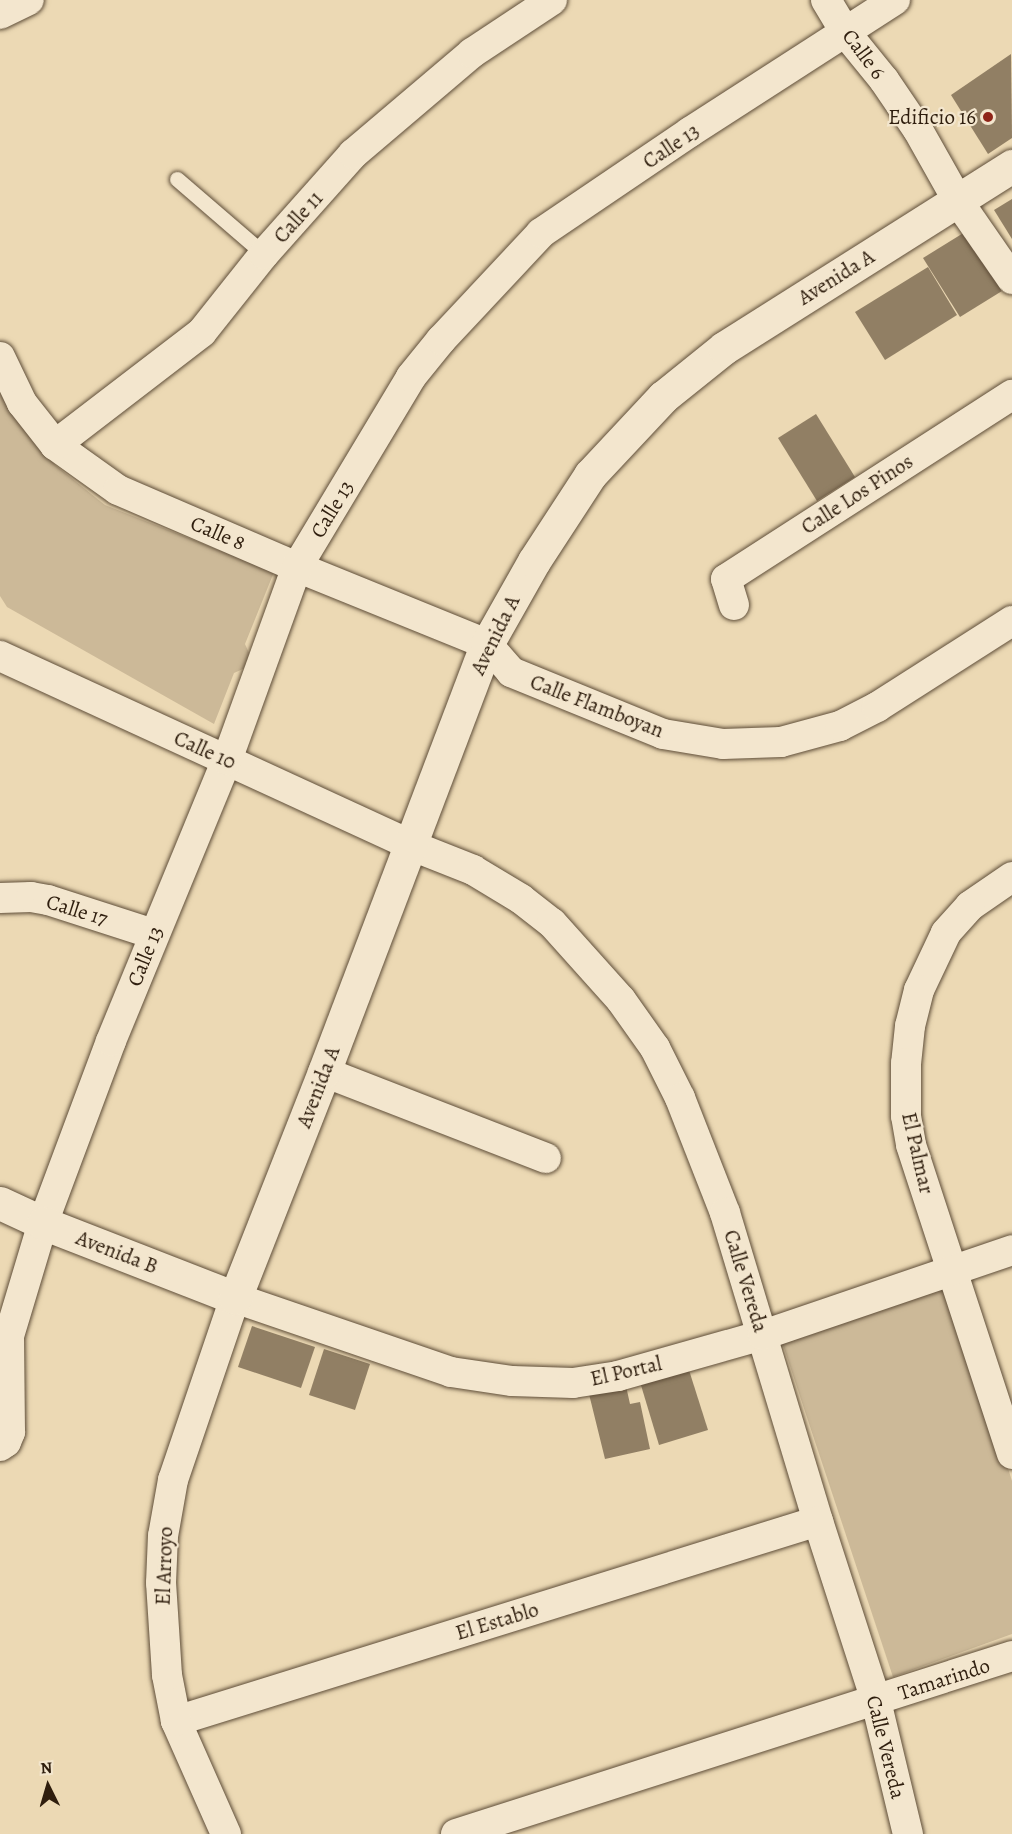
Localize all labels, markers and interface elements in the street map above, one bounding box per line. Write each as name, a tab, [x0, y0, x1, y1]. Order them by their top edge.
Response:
street label: Calle 6	[837, 24, 891, 84]
place label: Edificio 16	[888, 104, 976, 130]
marker: Edificio 16	[981, 110, 995, 124]
street label: Calle 13	[638, 118, 704, 174]
street label: Calle 11	[268, 186, 328, 248]
street label: Avenida A	[793, 244, 879, 310]
street label: Calle Los Pinos	[796, 449, 918, 539]
street label: Calle 13	[305, 476, 359, 542]
street label: Calle 8	[187, 510, 249, 556]
street label: Avenida A	[465, 591, 525, 679]
street label: Calle Flamboyan	[527, 669, 667, 743]
street label: Calle 10	[170, 725, 240, 775]
street label: Calle 17	[43, 889, 111, 931]
street label: Calle 13	[122, 922, 168, 990]
street label: Avenida A	[291, 1043, 345, 1131]
street label: El Palmar	[896, 1110, 940, 1196]
street label: Avenida B	[73, 1225, 161, 1279]
street label: Calle Vereda	[718, 1227, 774, 1335]
street label: El Portal	[588, 1351, 664, 1391]
street label: El Arroyo	[150, 1526, 178, 1606]
street label: El Establo	[452, 1596, 542, 1646]
street label: Tamarindo	[895, 1652, 993, 1706]
street label: Calle Vereda	[861, 1693, 911, 1801]
north arrow	[18, 1756, 78, 1816]
text: N	[40, 1757, 53, 1780]

